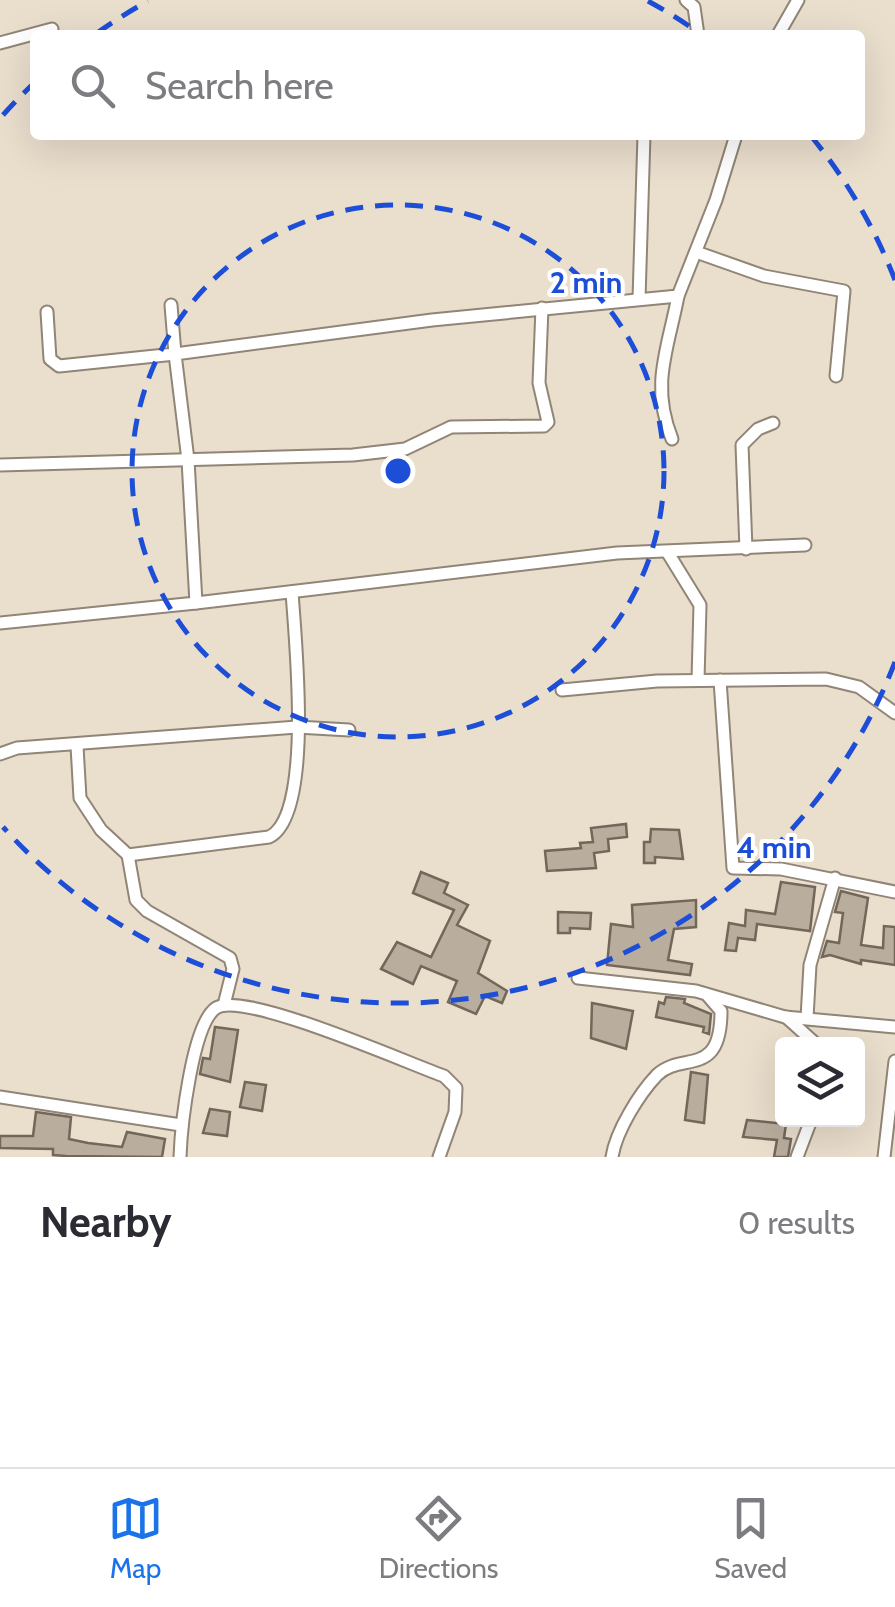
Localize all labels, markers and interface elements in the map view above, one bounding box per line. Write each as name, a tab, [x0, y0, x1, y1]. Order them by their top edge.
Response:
search box	[30, 30, 865, 140]
icon: search	[65, 58, 120, 113]
text: Search here	[145, 62, 334, 109]
text: 2 min	[550, 264, 622, 301]
centre of rings	[380, 453, 416, 489]
text: 4 min	[736, 829, 812, 866]
map controls	[775, 1037, 865, 1127]
button: layers	[775, 1037, 865, 1127]
text: Nearby	[40, 1196, 172, 1248]
text: 0 results	[738, 1203, 855, 1242]
tab: Map	[108, 1491, 163, 1585]
tab: Directions	[379, 1491, 498, 1585]
tab: Saved	[714, 1491, 787, 1585]

